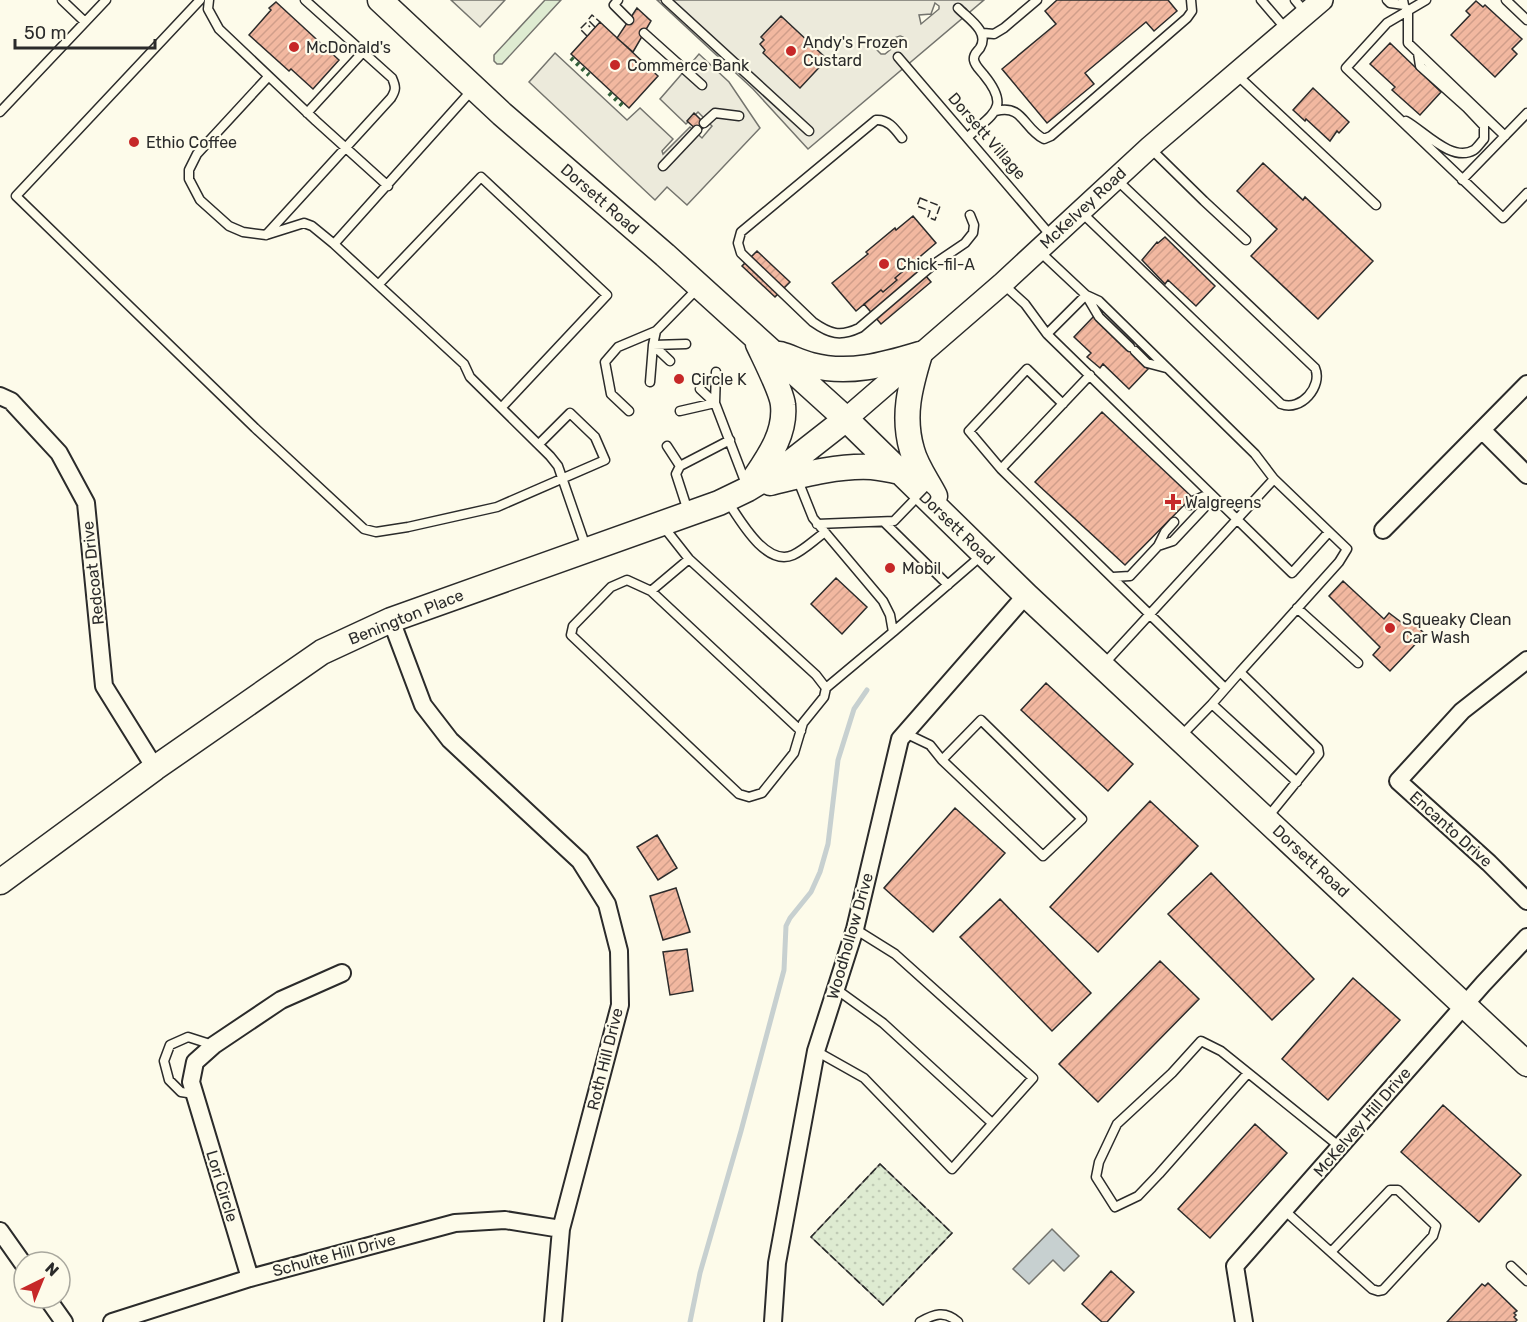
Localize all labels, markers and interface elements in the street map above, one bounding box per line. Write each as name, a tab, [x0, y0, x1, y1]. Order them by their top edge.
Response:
scale bar	[15, 12, 154, 50]
text: 50 m	[24, 22, 67, 44]
place label: Andy's Frozen Custard	[803, 33, 908, 70]
place label: McDonald's	[306, 38, 391, 57]
marker: McDonald's	[287, 40, 301, 54]
marker: Andy's Frozen Custard	[784, 44, 798, 58]
place label: Commerce Bank	[627, 56, 750, 75]
marker: Commerce Bank	[608, 58, 622, 72]
street label: Dorsett Village	[944, 89, 1030, 183]
place label: Ethio Coffee	[146, 133, 237, 152]
marker: Ethio Coffee	[127, 135, 141, 149]
street label: Dorsett Road	[557, 160, 643, 238]
street label: McKelvey Road	[1036, 163, 1130, 253]
place label: Chick-fil-A	[896, 255, 975, 274]
marker: Chick-fil-A	[877, 257, 891, 271]
place label: Circle K	[691, 370, 747, 389]
marker: Circle K	[672, 372, 686, 386]
street label: Dorsett Road	[915, 487, 999, 569]
place label: Walgreens	[1185, 493, 1261, 512]
marker: Walgreens	[1166, 495, 1180, 509]
street label: Redcoat Drive	[78, 520, 108, 626]
place label: Mobil	[902, 559, 941, 578]
marker: Mobil	[883, 561, 897, 575]
street label: Benington Place	[346, 585, 466, 649]
place label: Squeaky Clean Car Wash	[1402, 610, 1512, 647]
marker: Squeaky Clean Car Wash	[1383, 621, 1397, 635]
street label: Encanto Drive	[1406, 787, 1496, 871]
street label: Dorsett Road	[1269, 821, 1353, 901]
street label: Woodhollow Drive	[823, 870, 877, 1002]
street label: Roth Hill Drive	[583, 1006, 627, 1112]
street label: McKelvey Hill Drive	[1309, 1063, 1415, 1181]
street label: Lori Circle	[202, 1148, 242, 1224]
street label: Schulte Hill Drive	[270, 1229, 398, 1281]
north arrow	[12, 1250, 72, 1310]
text: N	[41, 1259, 63, 1280]

